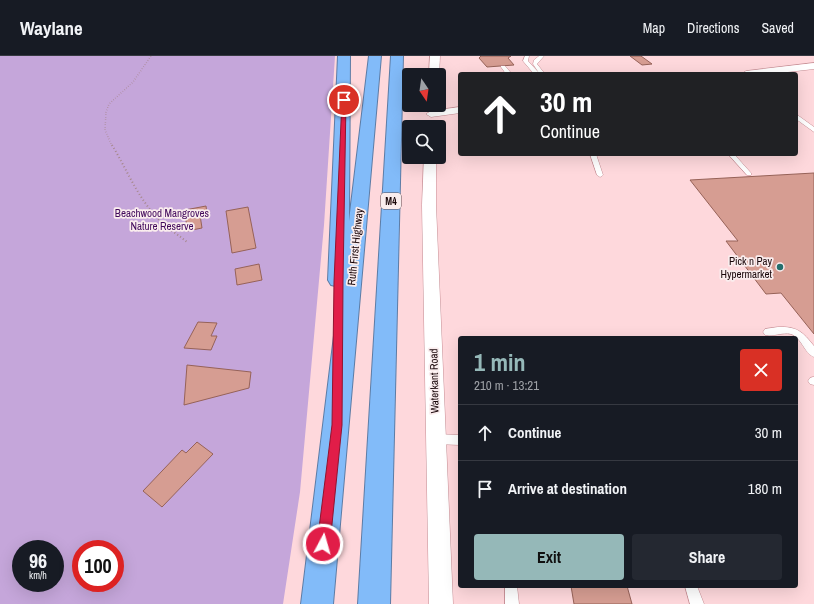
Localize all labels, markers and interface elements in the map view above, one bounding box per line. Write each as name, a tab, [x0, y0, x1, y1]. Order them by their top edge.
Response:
text: Waylane	[20, 15, 83, 41]
text: Map	[643, 19, 665, 37]
text: Directions	[687, 19, 739, 37]
text: Saved	[761, 19, 794, 37]
north arrow	[402, 68, 446, 112]
map controls	[402, 68, 446, 164]
pin	[327, 83, 361, 117]
text: 30 m	[540, 83, 592, 121]
icon: ahead	[474, 88, 526, 140]
icon: arrive	[333, 89, 355, 111]
text: Continue	[540, 119, 600, 144]
button: search	[402, 120, 446, 164]
road number: M4	[381, 193, 401, 209]
park label: Beachwood Mangroves Nature Reserve	[115, 206, 210, 233]
street label: Ruth First Highway	[344, 207, 366, 286]
place label: Pick n Pay Hypermarket	[720, 254, 772, 281]
marker: Pick n Pay Hypermarket	[775, 262, 785, 272]
text: 1 min	[474, 346, 525, 378]
street label: Waterkant Road	[426, 348, 442, 414]
button: close	[740, 349, 782, 391]
text: 210 m · 13:21	[474, 377, 539, 394]
icon: ahead	[474, 422, 496, 444]
text: Continue	[508, 422, 561, 443]
text: 30 m	[755, 422, 782, 443]
icon: arrive	[474, 478, 496, 500]
text: Arrive at destination	[508, 478, 627, 499]
text: 180 m	[748, 478, 782, 499]
position arrow	[302, 523, 344, 565]
button: Exit	[474, 534, 624, 580]
button: Share	[632, 534, 782, 580]
speed limit sign: 100	[72, 540, 124, 592]
text: 96	[29, 547, 47, 574]
text: km/h	[29, 569, 47, 582]

